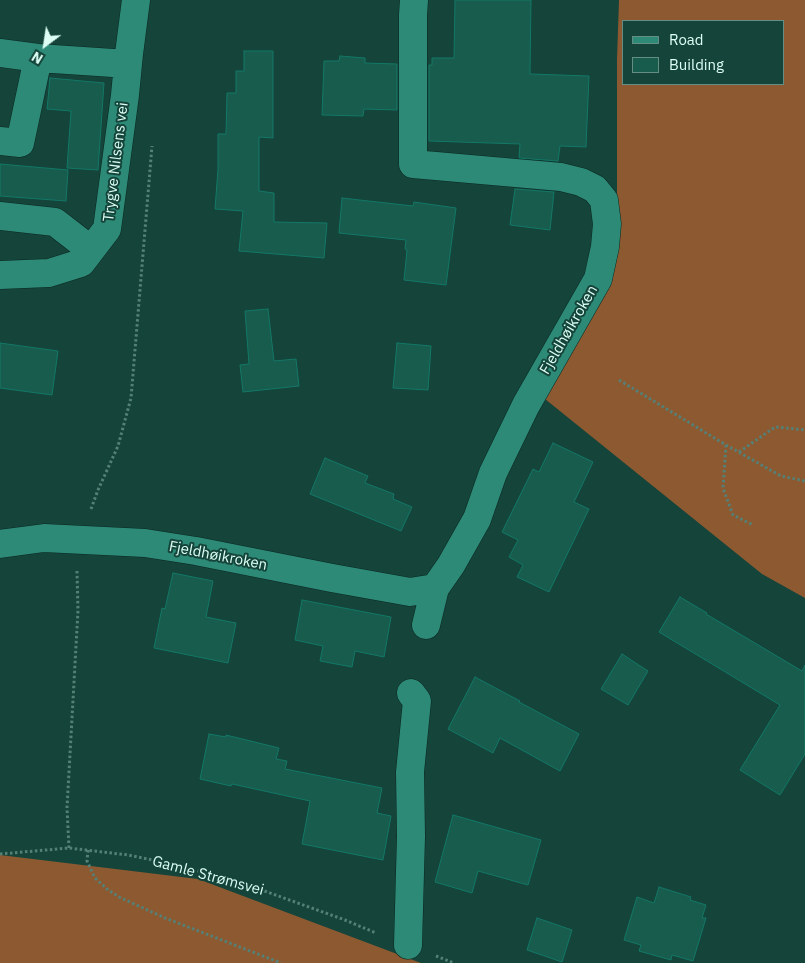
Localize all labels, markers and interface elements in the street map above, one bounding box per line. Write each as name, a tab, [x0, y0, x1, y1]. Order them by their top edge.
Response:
north arrow	[20, 20, 70, 70]
legend	[622, 20, 785, 85]
text: Road	[669, 30, 704, 49]
text: N	[28, 48, 46, 68]
text: Building	[669, 55, 724, 74]
street label: Trygve Nilsens vei	[100, 101, 132, 223]
street label: Fjeldhøikroken	[536, 282, 602, 378]
street label: Fjeldhøikroken	[167, 538, 269, 574]
street label: Gamle Strømsvei	[150, 852, 266, 900]

